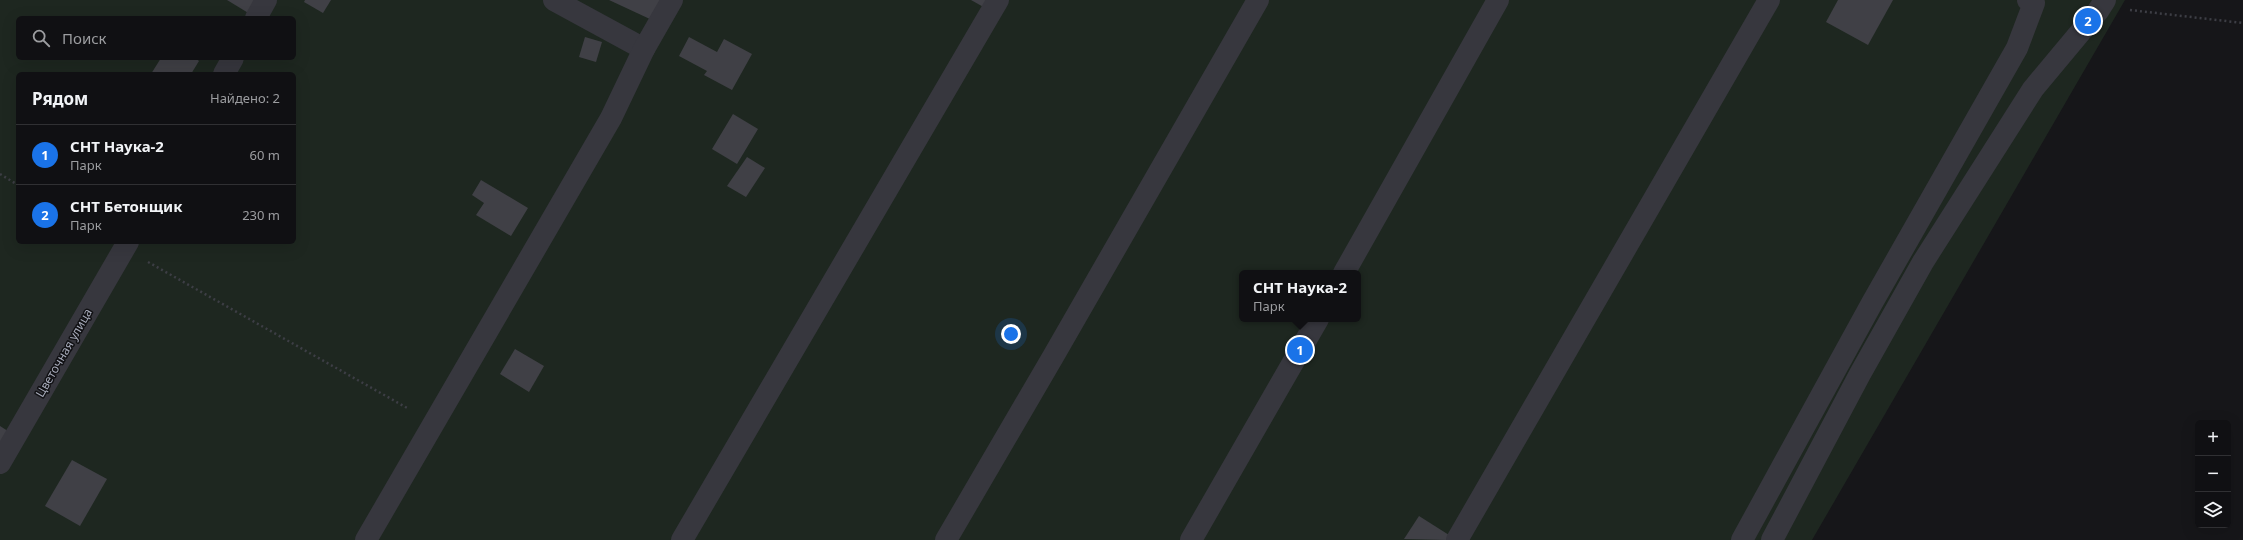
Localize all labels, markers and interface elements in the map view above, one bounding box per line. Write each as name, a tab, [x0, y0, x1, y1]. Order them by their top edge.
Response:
pin: 2	[2075, 6, 2101, 36]
search box	[16, 16, 296, 60]
icon: search	[30, 27, 52, 49]
text: Поиск	[62, 28, 107, 48]
text: Рядом	[32, 87, 88, 110]
text: Найдено: 2	[210, 89, 280, 107]
text: СНТ Наука-2	[70, 136, 164, 156]
text: 1	[41, 146, 49, 164]
text: 60 m	[250, 146, 280, 164]
text: Парк	[70, 156, 102, 174]
text: СНТ Бетонщик	[70, 196, 182, 216]
text: 2	[41, 206, 49, 224]
text: 230 m	[242, 206, 280, 224]
text: Парк	[70, 216, 102, 234]
popup	[1239, 270, 1361, 322]
text: СНТ Наука-2	[1253, 277, 1347, 297]
text: Парк	[1253, 297, 1285, 315]
street label: Цветочная улица	[31, 305, 96, 400]
your location	[1001, 324, 1021, 344]
pin: 1	[1287, 335, 1313, 365]
map controls	[2195, 420, 2231, 528]
button: +	[2195, 420, 2231, 456]
button: −	[2195, 456, 2231, 492]
button: layers	[2195, 492, 2231, 528]

